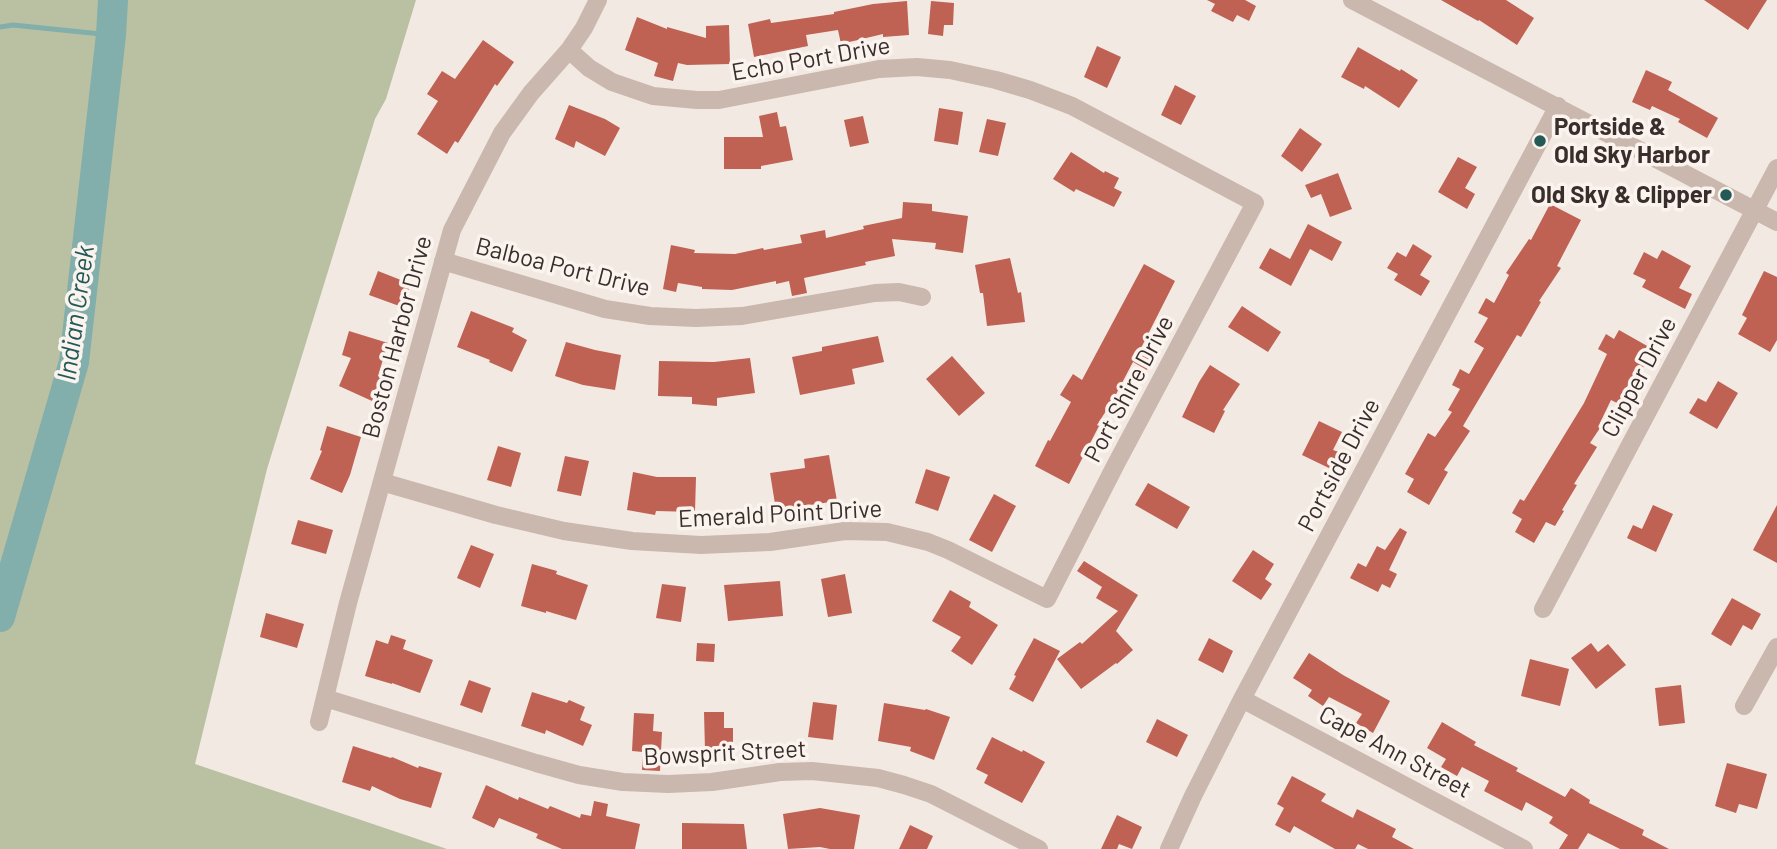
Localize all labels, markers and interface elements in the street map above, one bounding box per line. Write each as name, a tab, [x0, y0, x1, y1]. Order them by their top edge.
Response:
street label: Echo Port Drive	[729, 31, 893, 87]
place label: Portside & Old Sky Harbor	[1554, 113, 1710, 169]
marker: Portside & Old Sky Harbor	[1532, 133, 1548, 149]
place label: Old Sky & Clipper	[1531, 181, 1712, 209]
marker: Old Sky & Clipper	[1718, 187, 1734, 203]
street label: Balboa Port Drive	[473, 231, 653, 303]
street label: Boston Harbor Drive	[356, 233, 438, 441]
water label: Indian Creek	[51, 243, 101, 383]
street label: Port Shire Drive	[1078, 311, 1180, 467]
street label: Clipper Drive	[1595, 312, 1683, 442]
street label: Portside Drive	[1292, 394, 1386, 536]
street label: Emerald Point Drive	[677, 494, 883, 534]
street label: Cape Ann Street	[1314, 700, 1476, 804]
street label: Bowsprit Street	[643, 734, 807, 772]

